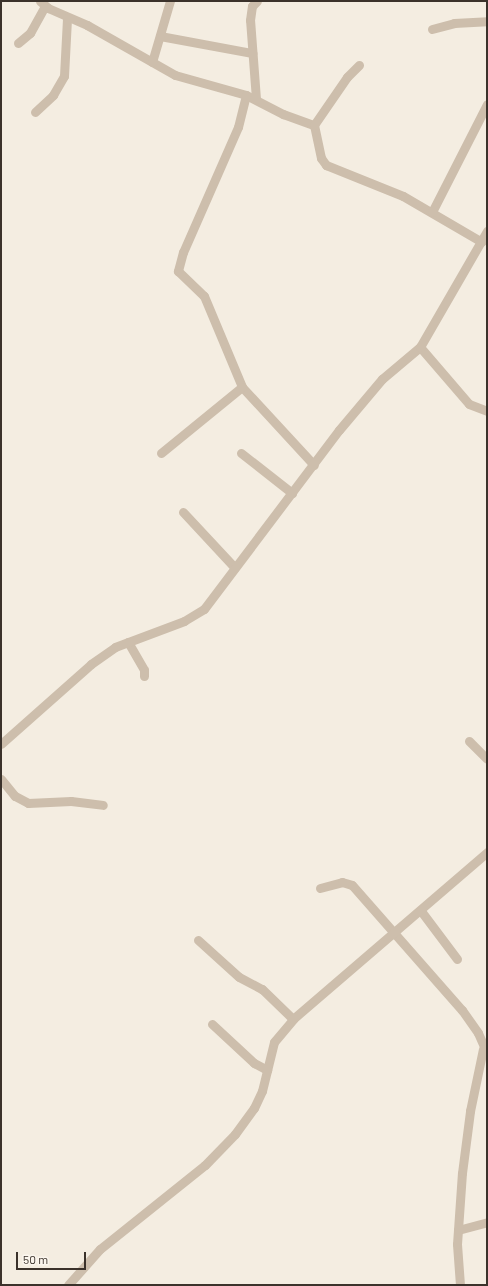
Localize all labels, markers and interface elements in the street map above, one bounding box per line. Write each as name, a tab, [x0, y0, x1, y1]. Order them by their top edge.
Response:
scale bar	[18, 1244, 88, 1270]
text: 50 m	[23, 1252, 48, 1266]

